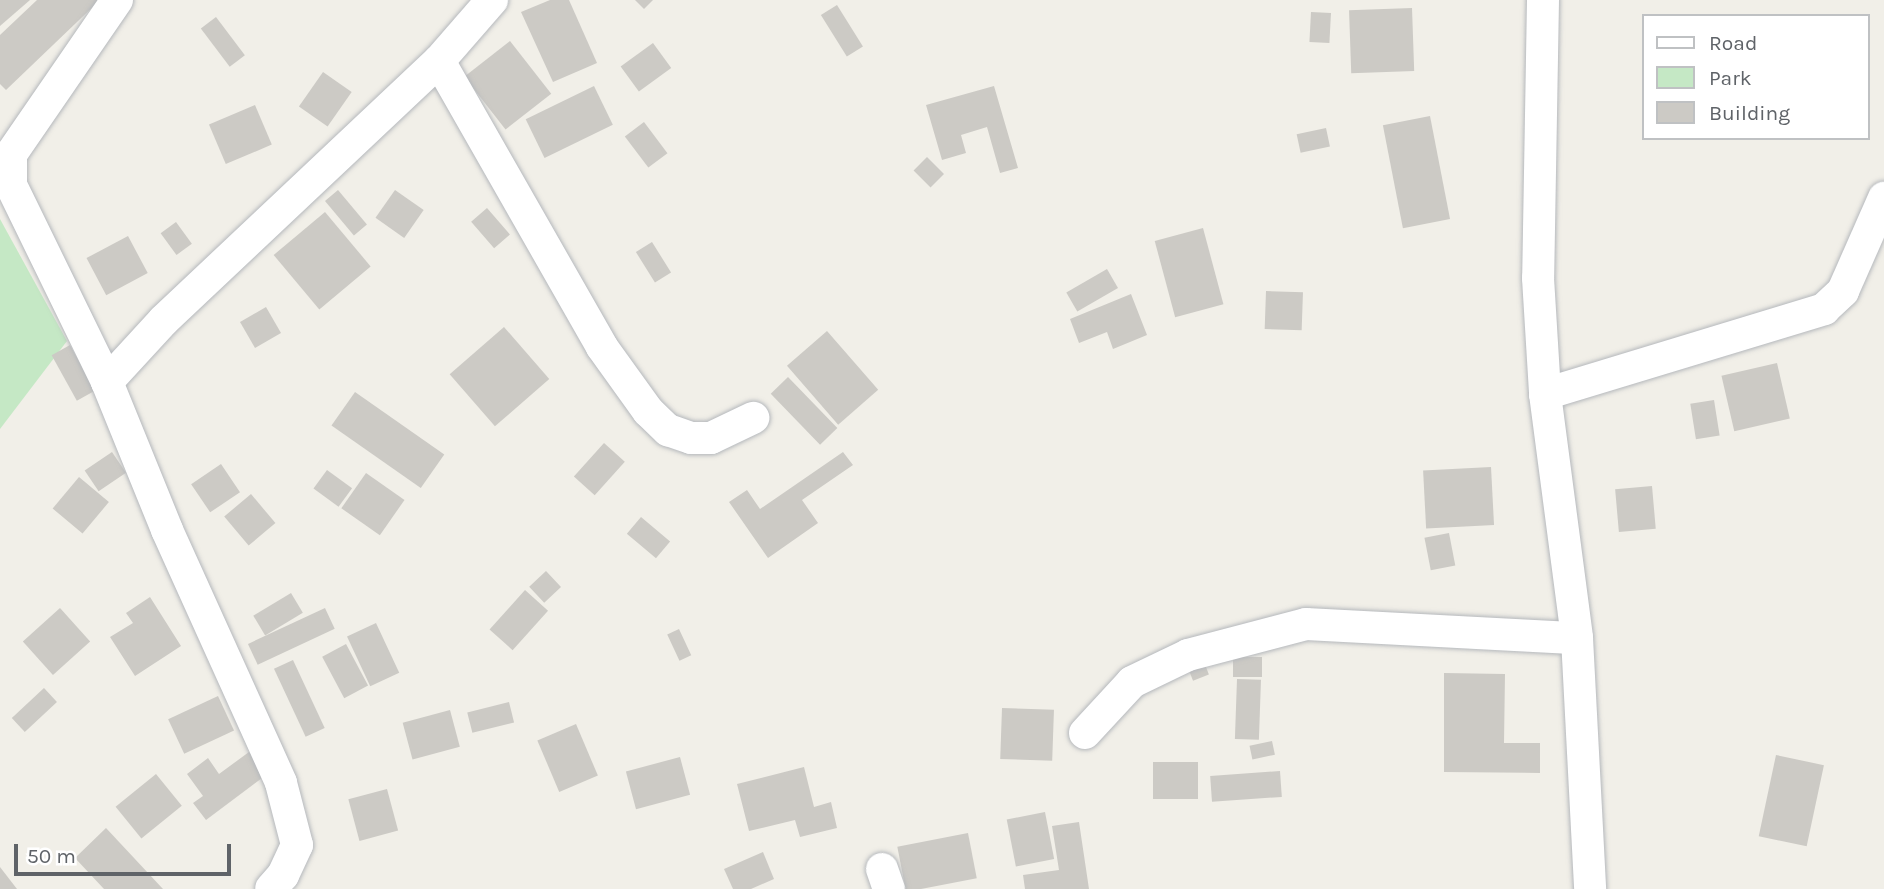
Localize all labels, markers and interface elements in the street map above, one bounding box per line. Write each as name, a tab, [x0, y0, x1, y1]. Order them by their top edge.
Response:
legend	[1643, 14, 1870, 140]
text: Road	[1709, 31, 1757, 55]
text: Park	[1709, 66, 1752, 90]
text: Building	[1709, 101, 1790, 125]
scale bar	[18, 830, 234, 874]
text: 50 m	[27, 844, 76, 868]

